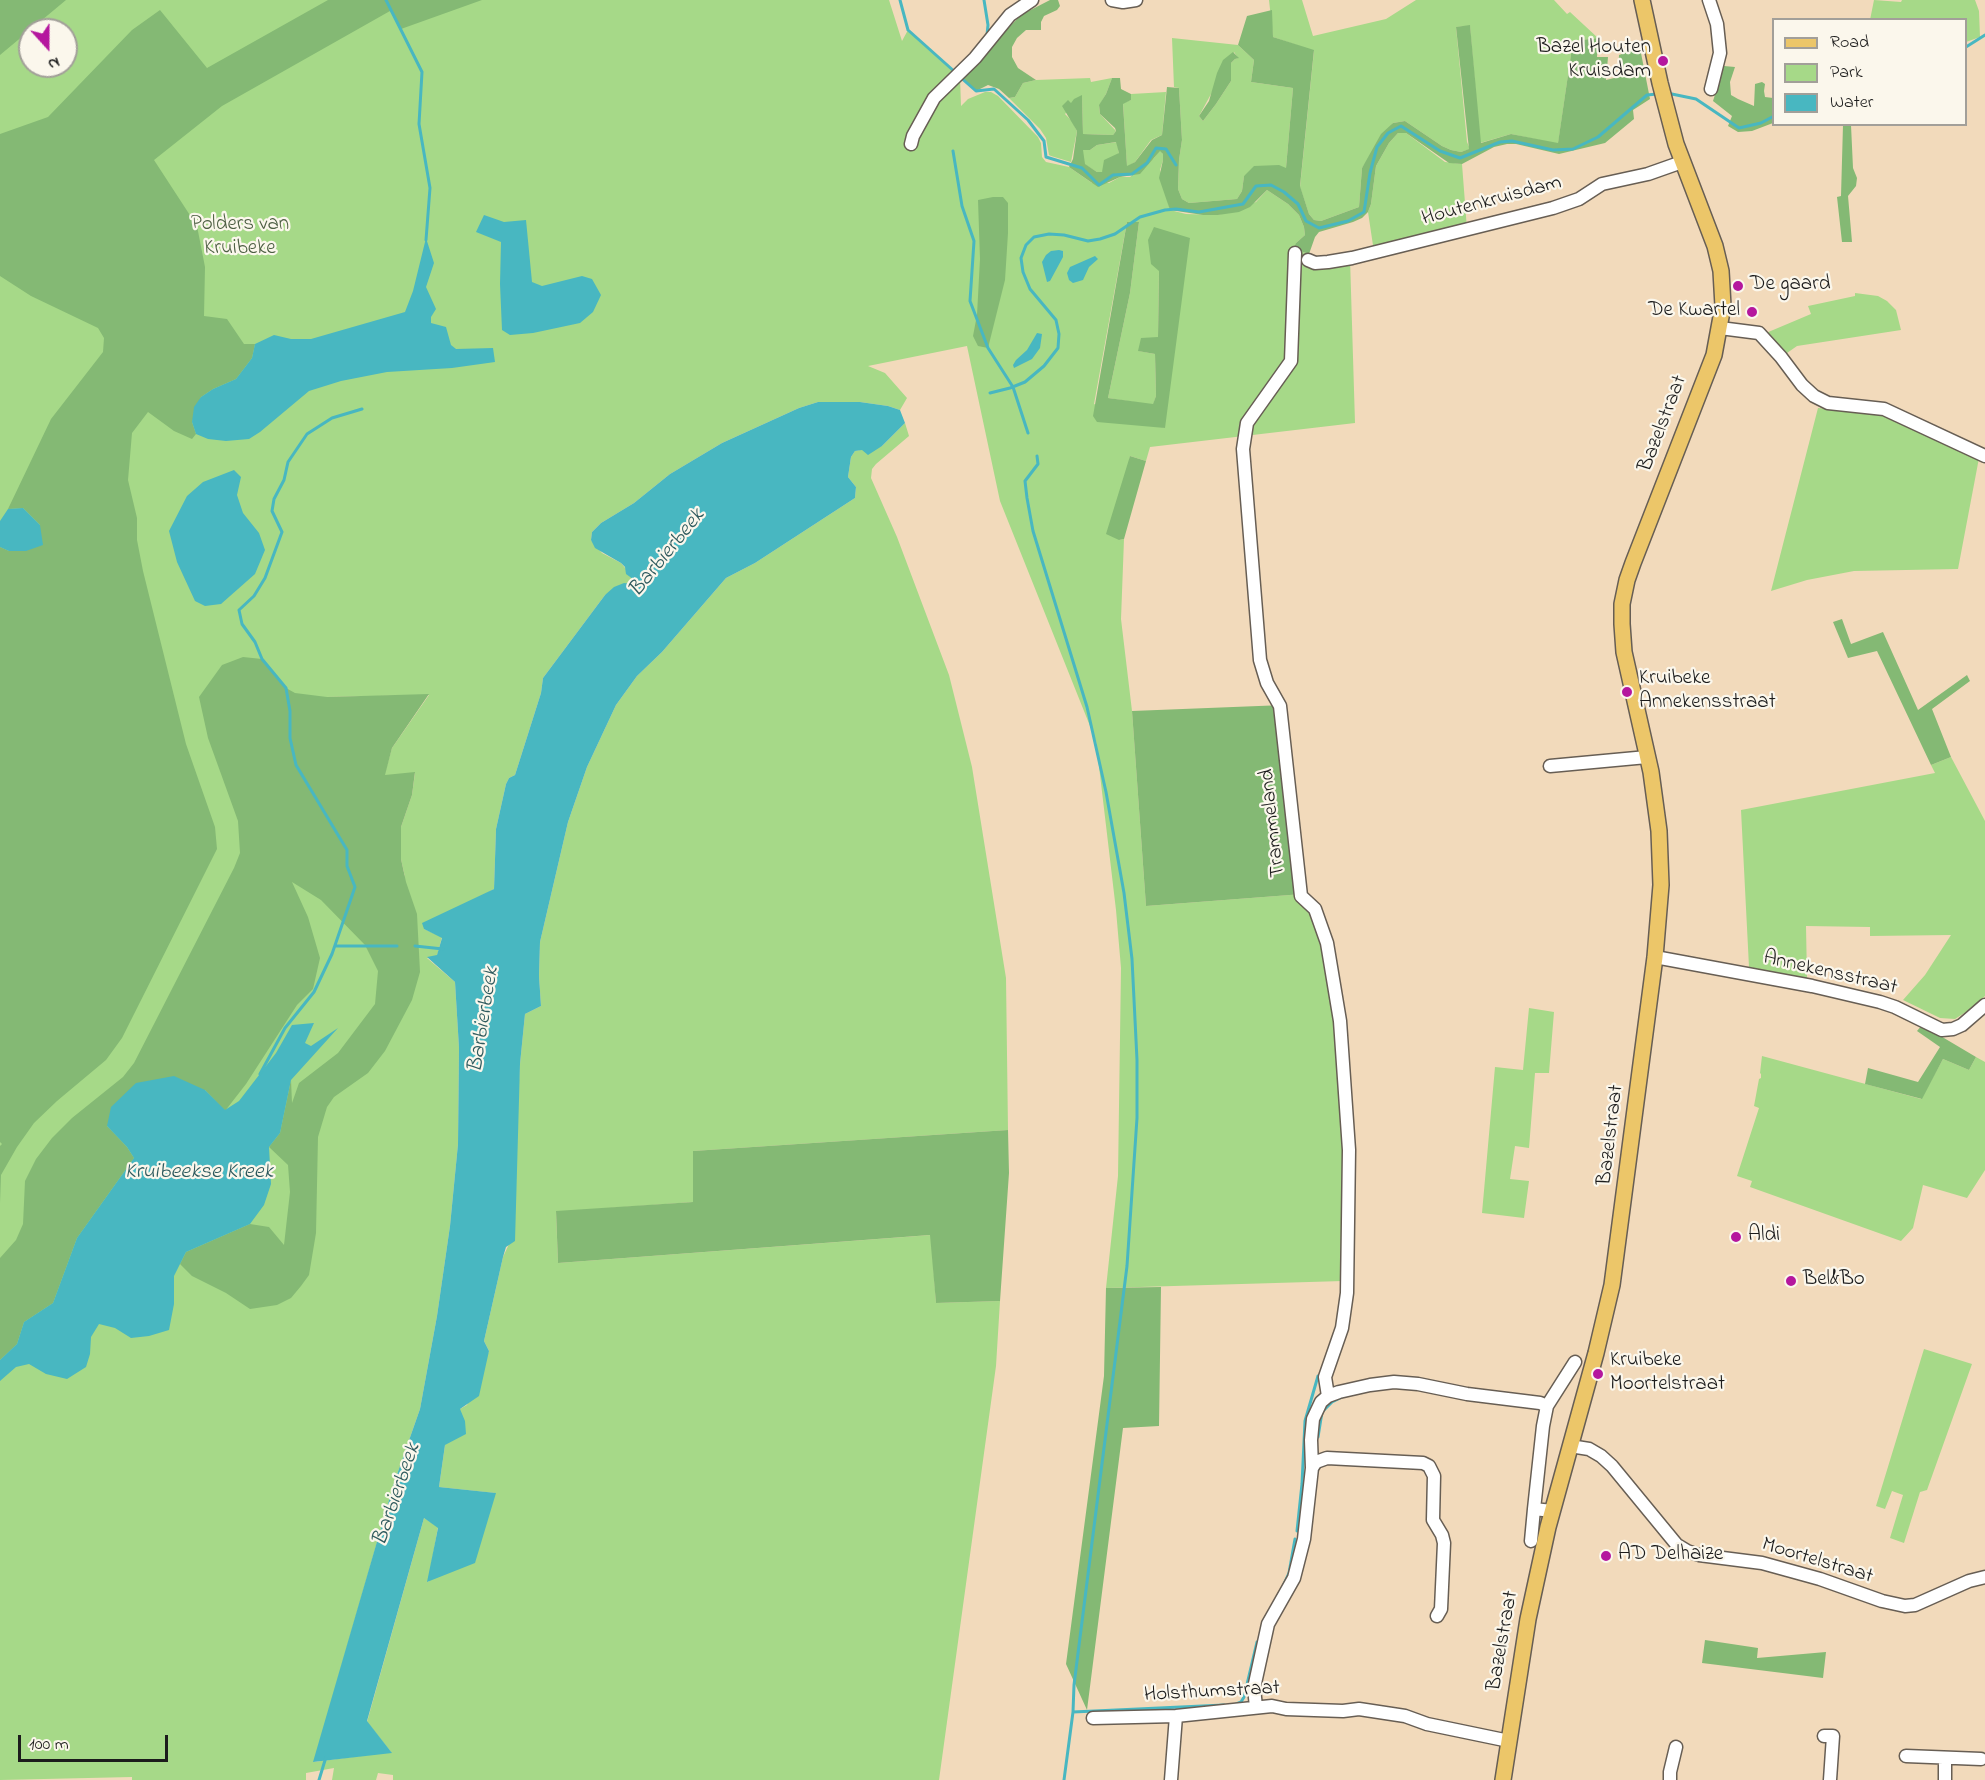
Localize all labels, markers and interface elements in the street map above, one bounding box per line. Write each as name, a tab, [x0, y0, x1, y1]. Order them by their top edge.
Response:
north arrow	[18, 18, 78, 78]
legend	[1772, 18, 1967, 126]
text: Road	[1830, 30, 1869, 56]
place label: Bazel Houten Kruisdam	[1537, 36, 1651, 86]
text: N	[44, 50, 63, 76]
marker: Bazel Houten Kruisdam	[1656, 54, 1670, 68]
text: Park	[1830, 60, 1863, 86]
text: Water	[1830, 90, 1873, 116]
street label: Houtenkruisdam	[1419, 171, 1565, 233]
park label: Polders van Kruibeke	[191, 213, 289, 263]
place label: De gaard	[1750, 273, 1831, 299]
marker: De gaard	[1731, 279, 1745, 293]
place label: De Kwartel	[1648, 299, 1740, 325]
marker: De Kwartel	[1745, 305, 1759, 319]
street label: Bazelstraat	[1634, 372, 1694, 476]
water label: Barbierbeek	[624, 504, 712, 604]
place label: Kruibeke Annekensstraat	[1639, 667, 1776, 717]
marker: Kruibeke Annekensstraat	[1620, 685, 1634, 699]
street label: Trammeland	[1256, 768, 1292, 878]
street label: Annekensstraat	[1761, 946, 1899, 1002]
water label: Barbierbeek	[464, 965, 506, 1075]
street label: Bazelstraat	[1593, 1083, 1631, 1187]
water label: Kruibeekse Kreek	[125, 1160, 273, 1186]
place label: Aldi	[1748, 1224, 1780, 1250]
marker: Aldi	[1729, 1230, 1743, 1244]
place label: Bel&Bo	[1803, 1268, 1865, 1294]
marker: Bel&Bo	[1784, 1274, 1798, 1288]
place label: Kruibeke Moortelstraat	[1610, 1349, 1725, 1399]
marker: Kruibeke Moortelstraat	[1591, 1367, 1605, 1381]
water label: Barbierbeek	[368, 1440, 428, 1550]
street label: Moortelstraat	[1758, 1533, 1876, 1591]
place label: AD Delhaize	[1618, 1543, 1723, 1569]
marker: AD Delhaize	[1599, 1549, 1613, 1563]
street label: Bazelstraat	[1483, 1589, 1525, 1693]
street label: Holsthumstraat	[1143, 1677, 1281, 1709]
scale bar	[21, 1723, 171, 1761]
text: 100 m	[29, 1732, 69, 1758]

